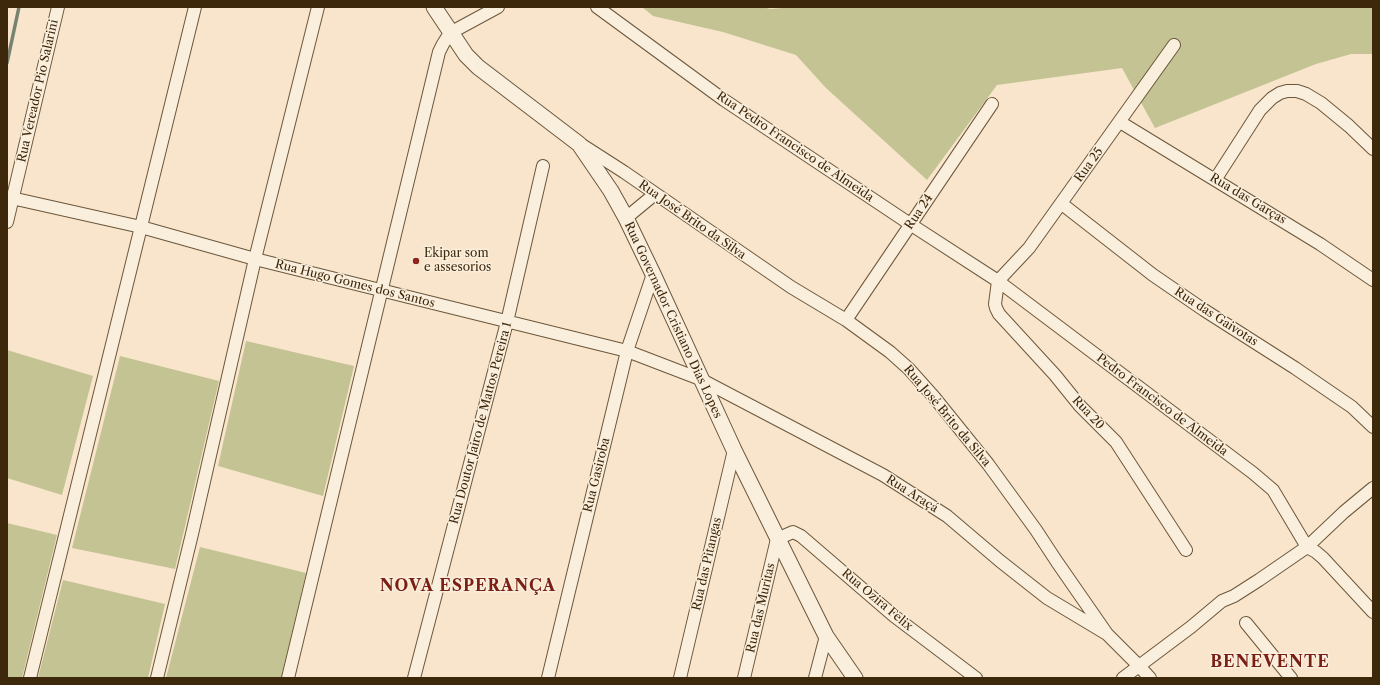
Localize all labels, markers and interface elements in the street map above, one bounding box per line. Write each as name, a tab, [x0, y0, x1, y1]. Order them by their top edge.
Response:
street label: Rua Vereador Pio Salarini	[15, 18, 61, 164]
street label: Rua Pedro Francisco de Almeida	[714, 89, 876, 205]
street label: Rua 25	[1072, 145, 1106, 185]
street label: Rua das Garças	[1207, 171, 1289, 227]
street label: Rua José Brito da Silva	[636, 177, 748, 263]
street label: Rua 24	[902, 192, 936, 232]
street label: Rua Governador Cristiano Dias Lopes	[621, 219, 725, 421]
place label: Ekipar som e assesorios	[424, 247, 491, 275]
marker: Ekipar som e assesorios	[411, 256, 421, 266]
street label: Rua Hugo Gomes dos Santos	[274, 257, 436, 311]
street label: Rua das Gaivotas	[1172, 285, 1260, 349]
street label: Rua Doutor Jairo de Mattos Pereira 1	[447, 320, 515, 526]
street label: Pedro Francisco de Almeida	[1094, 351, 1230, 459]
street label: Rua José Brito da Silva	[900, 362, 994, 470]
street label: Rua 20	[1069, 393, 1107, 433]
street label: Rua Gasiroba	[581, 436, 613, 514]
street label: Rua Araçá	[883, 472, 941, 516]
street label: Rua das Pitangas	[689, 516, 725, 612]
street label: Rua das Muritas	[744, 562, 778, 654]
street label: Rua Ozira Felix	[839, 566, 915, 634]
district label: NOVA ESPERANÇA	[380, 576, 556, 596]
district label: BENEVENTE	[1210, 652, 1330, 672]

